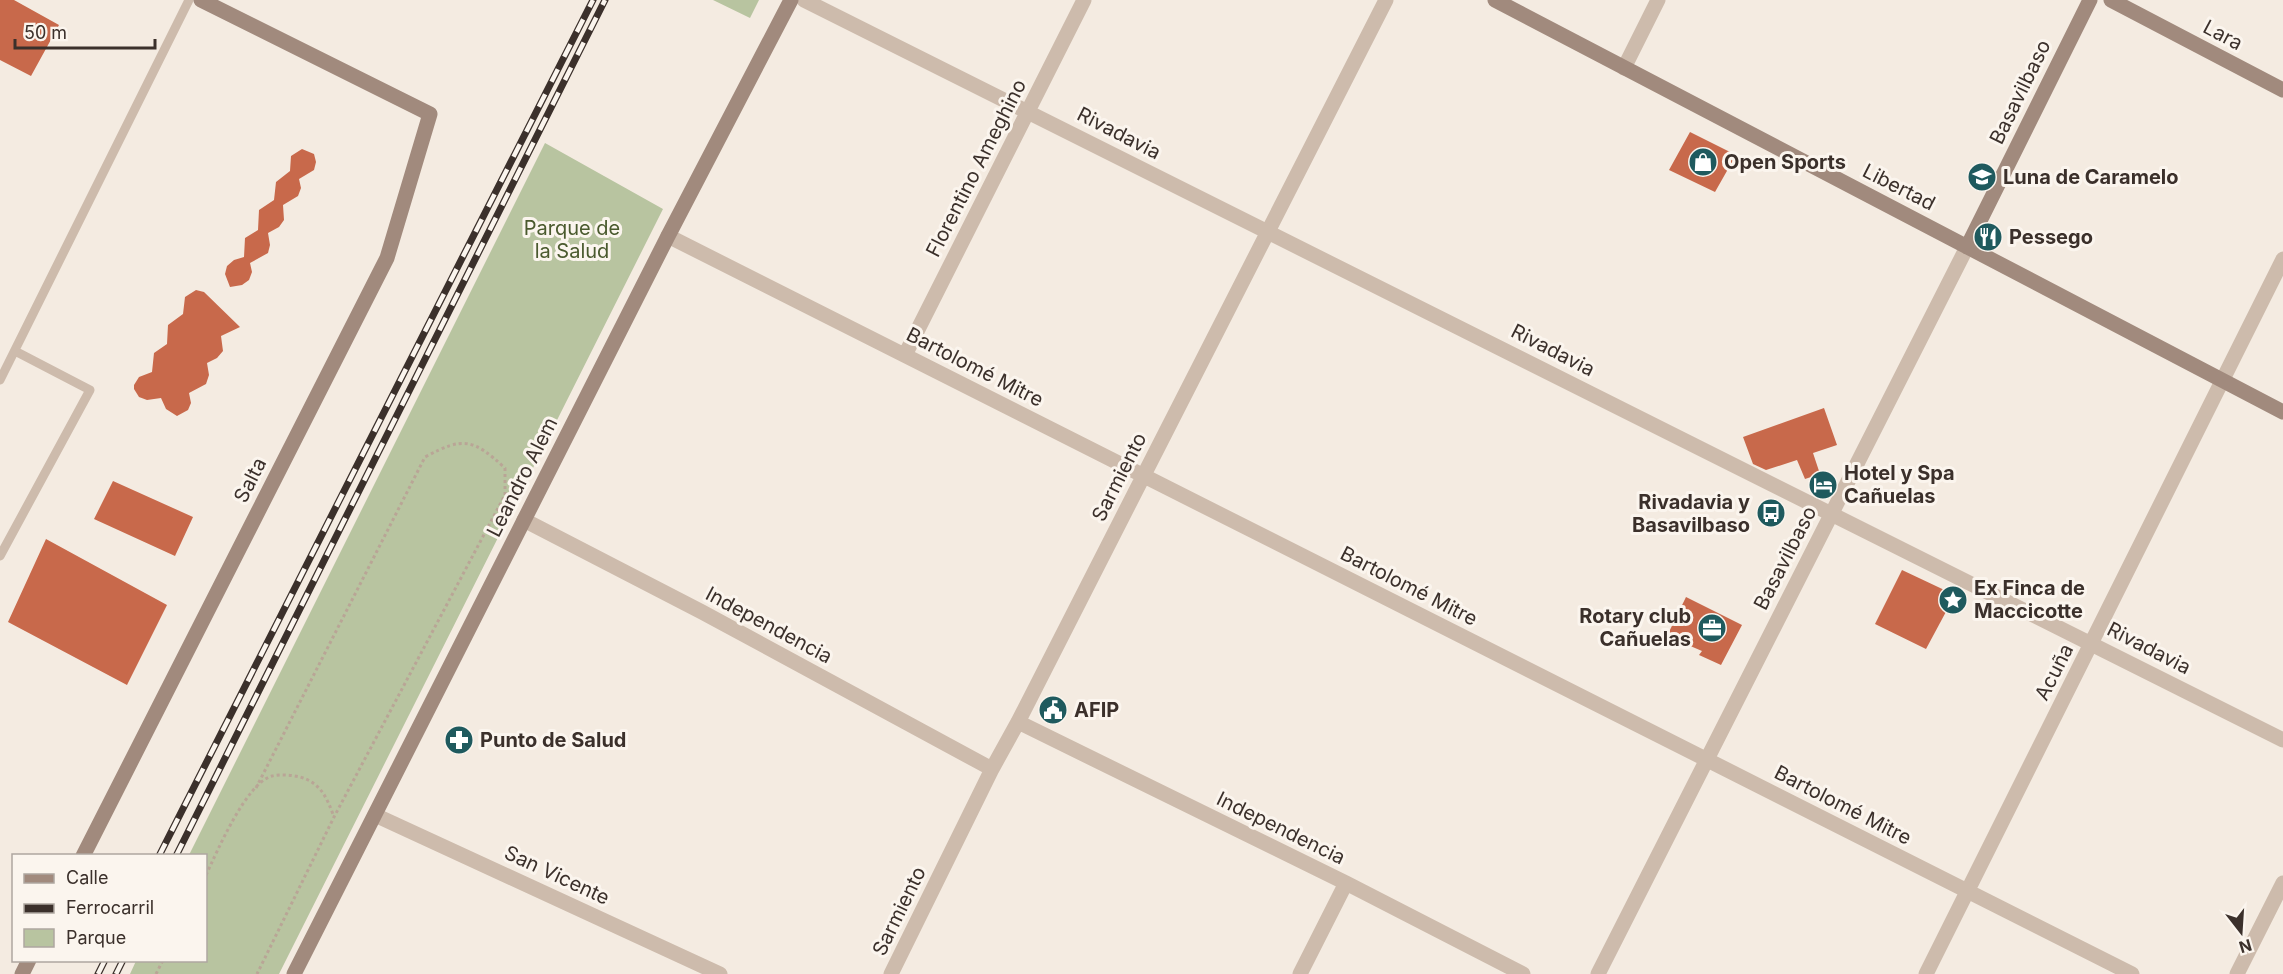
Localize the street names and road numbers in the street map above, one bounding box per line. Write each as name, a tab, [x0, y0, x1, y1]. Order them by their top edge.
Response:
street label: Lara	[2199, 15, 2247, 55]
street label: Basavilbaso	[1984, 36, 2056, 148]
street label: Florentino Ameghino	[921, 75, 1031, 261]
street label: Rivadavia	[1073, 102, 1165, 164]
street label: Libertad	[1859, 159, 1939, 215]
street label: Rivadavia	[1507, 319, 1599, 381]
street label: Bartolomé Mitre	[903, 322, 1047, 412]
street label: Leandro Alem	[482, 413, 562, 541]
street label: Sarmiento	[1086, 429, 1152, 525]
street label: Salta	[229, 454, 271, 506]
street label: Basavilbaso	[1749, 502, 1821, 614]
street label: Bartolomé Mitre	[1337, 541, 1481, 631]
street label: Independencia	[702, 582, 836, 668]
street label: Rivadavia	[2103, 617, 2195, 679]
street label: Acuña	[2030, 640, 2078, 704]
street label: Bartolomé Mitre	[1771, 760, 1915, 850]
street label: Independencia	[1213, 787, 1349, 869]
street label: San Vicente	[501, 840, 613, 910]
street label: Sarmiento	[867, 863, 931, 959]

